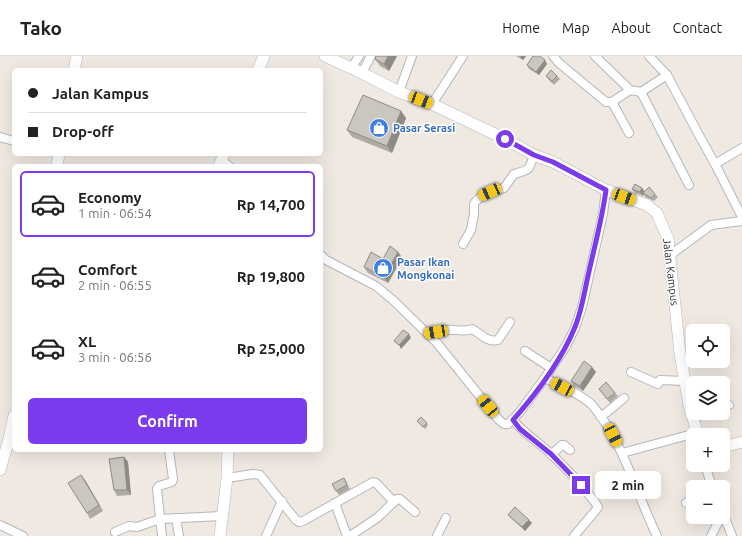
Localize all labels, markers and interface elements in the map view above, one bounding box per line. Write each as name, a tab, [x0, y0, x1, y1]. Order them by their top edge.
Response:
text: Tako	[20, 17, 62, 39]
text: Home	[502, 20, 540, 36]
text: Map	[562, 20, 590, 36]
text: About	[612, 20, 651, 36]
text: Contact	[673, 20, 722, 36]
text: Jalan Kampus	[52, 85, 149, 102]
car	[408, 90, 434, 110]
shop icon: Pasar Serasi	[368, 117, 390, 139]
place label: Pasar Serasi	[393, 122, 455, 134]
text: Drop-off	[52, 123, 114, 140]
route start	[496, 130, 514, 148]
car	[477, 182, 503, 202]
icon: car	[30, 186, 66, 222]
car	[611, 187, 637, 207]
text: Economy	[78, 189, 142, 206]
text: Rp 14,700	[237, 196, 305, 213]
text: 1 min · 06:54	[78, 206, 152, 220]
street label: Jalan Kampus	[661, 238, 681, 307]
place label: Pasar Ikan Mongkonai	[397, 256, 454, 281]
shop icon: Pasar Ikan Mongkonai	[372, 257, 394, 279]
icon: car	[30, 258, 66, 294]
text: Comfort	[78, 261, 137, 278]
text: Rp 19,800	[237, 268, 305, 285]
text: 2 min · 06:55	[78, 278, 152, 292]
car	[423, 324, 449, 340]
map controls	[686, 324, 730, 524]
button: locate	[686, 324, 730, 368]
icon: car	[30, 330, 66, 366]
text: XL	[78, 333, 96, 350]
text: Rp 25,000	[237, 340, 305, 357]
text: 3 min · 06:56	[78, 350, 152, 364]
car	[549, 376, 575, 398]
button: layers	[686, 376, 730, 420]
car	[476, 393, 500, 419]
button: Confirm	[28, 398, 307, 444]
car	[602, 422, 624, 448]
button: +	[686, 428, 730, 472]
callout: 2 min	[595, 471, 661, 499]
route end	[572, 476, 590, 494]
text: 2 min	[612, 478, 644, 492]
button: −	[686, 480, 730, 524]

